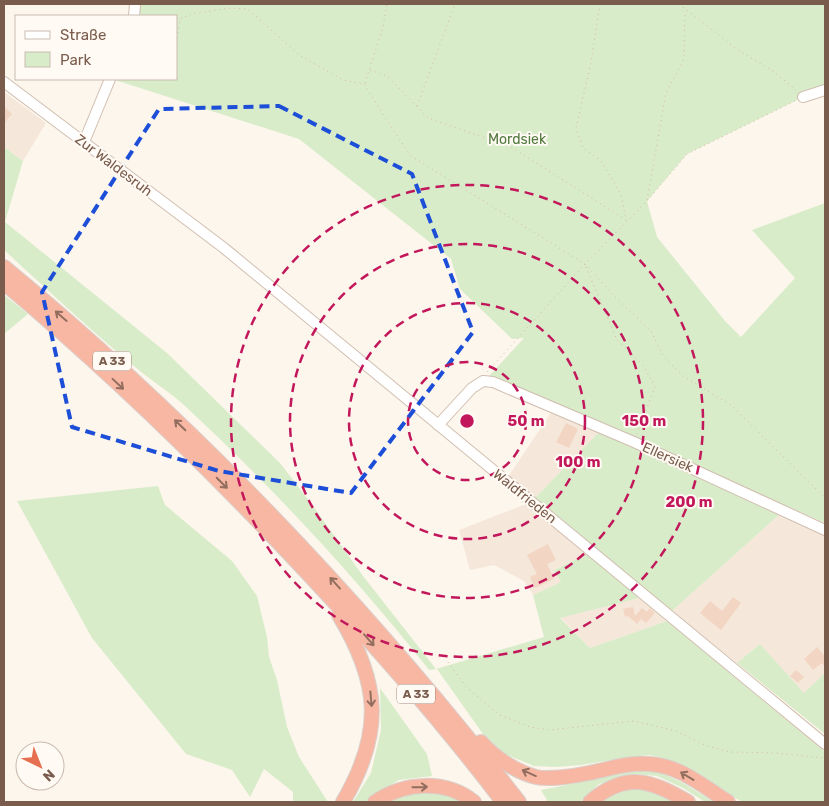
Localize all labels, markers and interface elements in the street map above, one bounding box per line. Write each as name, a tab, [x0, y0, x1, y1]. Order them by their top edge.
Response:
legend	[15, 15, 178, 80]
text: Straße	[60, 26, 106, 44]
text: Park	[60, 51, 91, 69]
street label: Zur Waldesruh	[72, 131, 156, 200]
park label: Mordsiek	[488, 131, 547, 148]
one-way arrow	[54, 310, 67, 321]
road number: A 33	[93, 352, 131, 371]
one-way arrow	[112, 378, 125, 390]
centre of rings	[458, 412, 476, 430]
text: 50 m	[508, 412, 544, 430]
text: 150 m	[622, 412, 666, 430]
one-way arrow	[174, 419, 187, 431]
street label: Ellersiek	[640, 439, 697, 477]
text: 100 m	[556, 453, 600, 471]
street label: Waldfrieden	[489, 466, 560, 527]
one-way arrow	[216, 477, 228, 490]
text: 200 m	[665, 493, 713, 511]
one-way arrow	[329, 577, 341, 590]
one-way arrow	[363, 633, 375, 646]
road number: A 33	[397, 684, 435, 704]
one-way arrow	[366, 690, 376, 706]
north arrow	[15, 741, 65, 791]
text: N	[39, 765, 58, 785]
one-way arrow	[522, 768, 537, 778]
one-way arrow	[680, 770, 694, 781]
one-way arrow	[412, 782, 428, 791]

